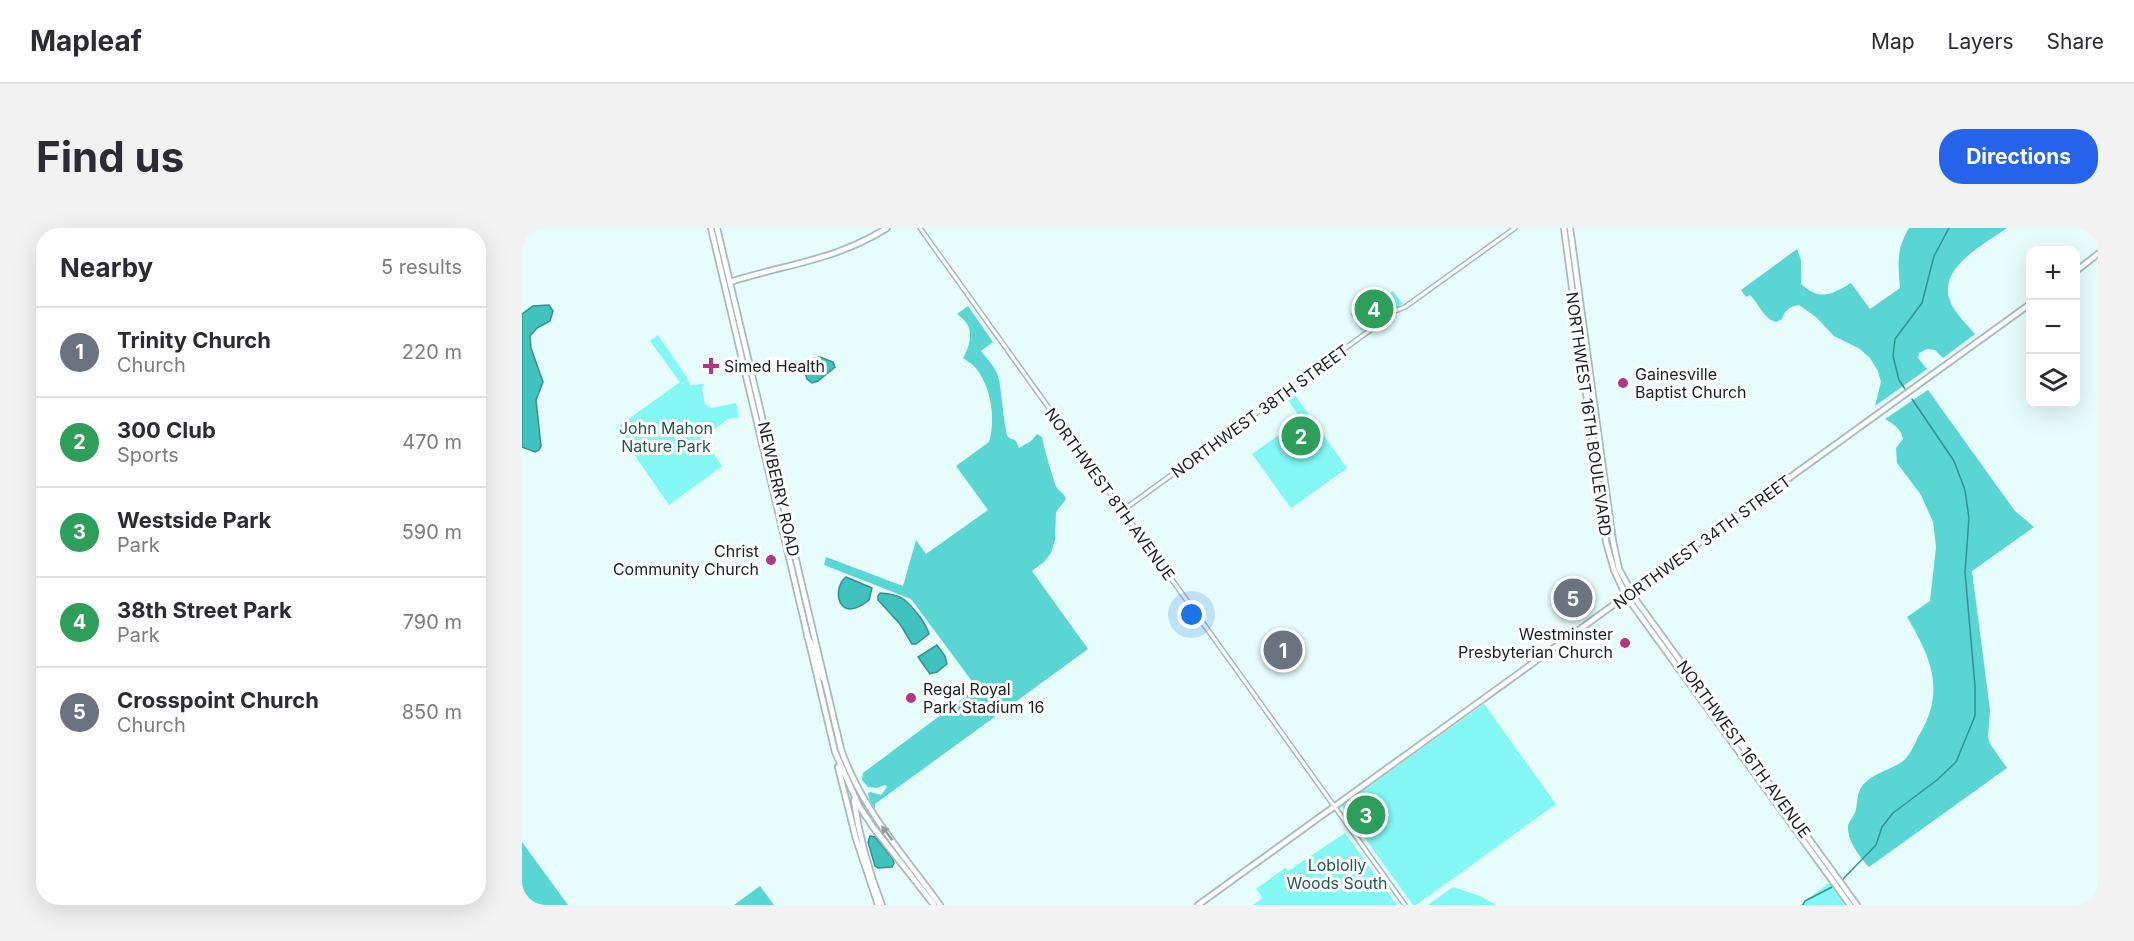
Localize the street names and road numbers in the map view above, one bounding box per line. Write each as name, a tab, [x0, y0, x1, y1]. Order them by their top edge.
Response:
street label: NORTHWEST 16TH BOULEVARD	[1562, 291, 1616, 537]
street label: NORTHWEST 38TH STREET	[1167, 340, 1353, 482]
street label: NORTHWEST 8TH AVENUE	[1041, 404, 1179, 584]
street label: NEWBERRY ROAD	[754, 420, 804, 558]
street label: NORTHWEST 34TH STREET	[1609, 471, 1795, 613]
street label: NORTHWEST 16TH AVENUE	[1673, 656, 1815, 842]

